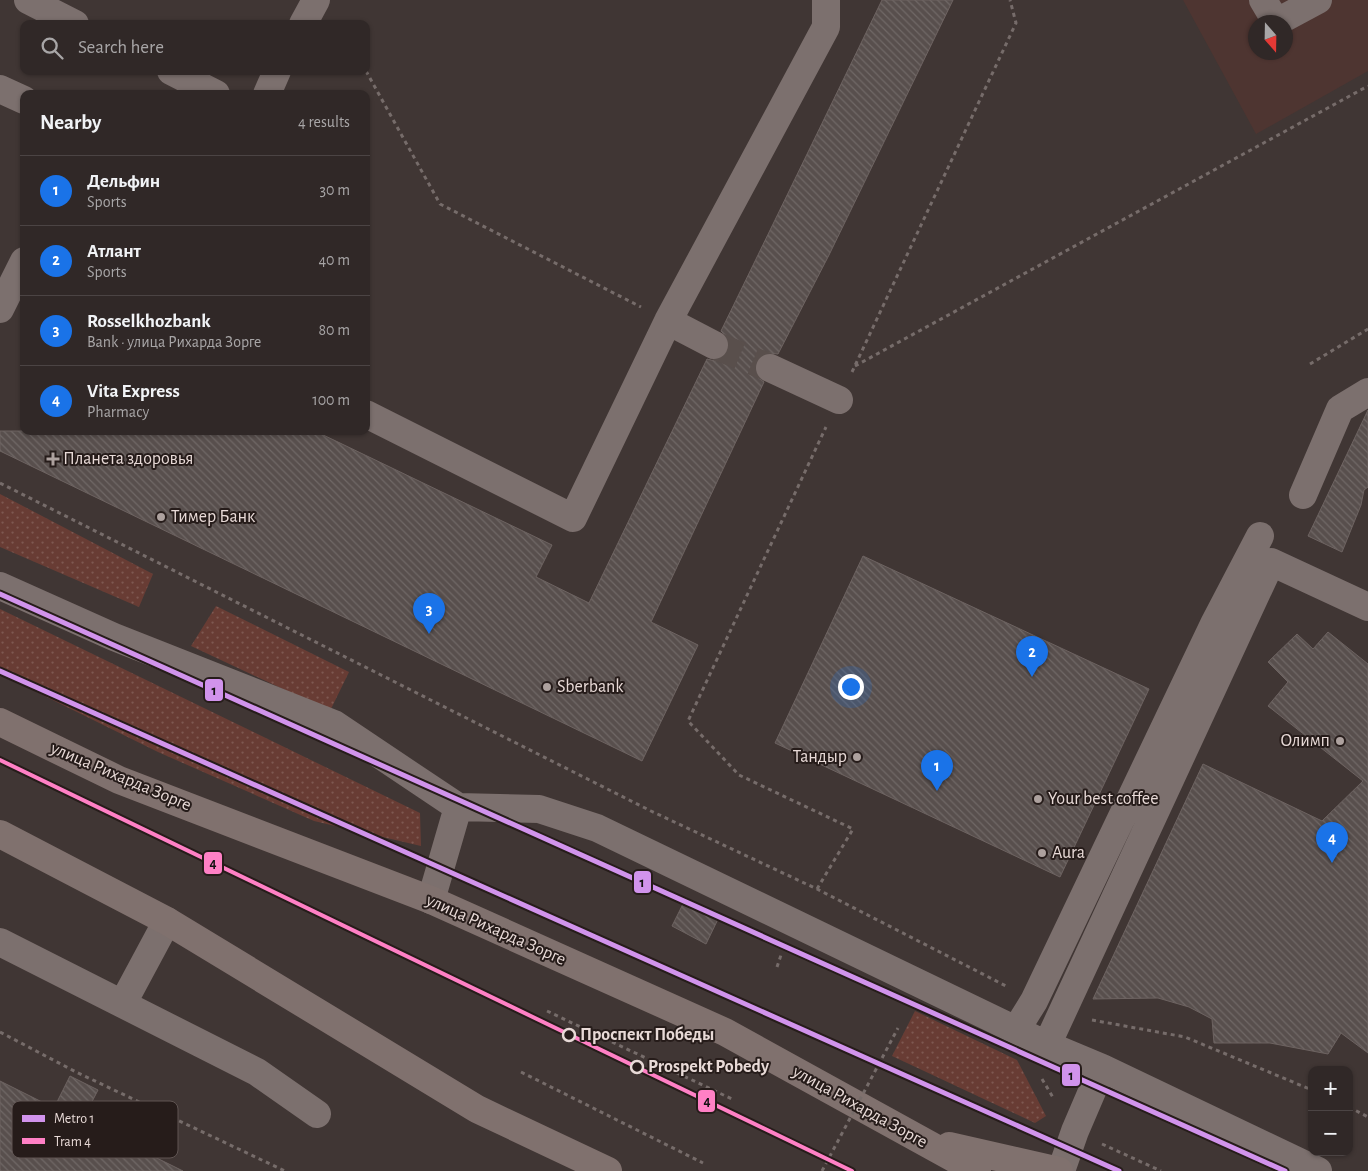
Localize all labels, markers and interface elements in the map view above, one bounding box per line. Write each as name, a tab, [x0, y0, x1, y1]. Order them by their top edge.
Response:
north arrow	[1248, 15, 1293, 60]
search box	[20, 20, 370, 75]
icon: search	[38, 34, 66, 62]
text: Search here	[78, 38, 164, 57]
text: Nearby	[40, 112, 101, 133]
text: 4 results	[298, 114, 350, 130]
text: Дельфин	[87, 172, 160, 191]
text: 1	[53, 182, 59, 198]
text: 30 m	[320, 182, 350, 198]
text: Sports	[87, 194, 127, 210]
text: Атлант	[87, 242, 141, 261]
text: 2	[52, 252, 60, 268]
text: 40 m	[318, 252, 350, 268]
text: Sports	[87, 264, 127, 280]
text: Rosselkhozbank	[87, 312, 211, 331]
text: 3	[53, 322, 59, 338]
text: 80 m	[319, 322, 350, 338]
text: Bank · улица Рихарда Зорге	[87, 334, 261, 350]
text: Vita Express	[87, 382, 180, 401]
text: 4	[52, 392, 60, 408]
text: 100 m	[312, 392, 350, 408]
text: Pharmacy	[87, 404, 149, 420]
place label: Планета здоровья	[63, 450, 194, 468]
marker: Планета здоровья	[47, 453, 59, 465]
place label: Тимер Банк	[171, 508, 256, 526]
marker: Тимер Банк	[155, 511, 167, 523]
pin: 3	[413, 593, 445, 634]
pin: 2	[1016, 636, 1048, 677]
your location	[838, 674, 864, 700]
line badge: 1	[204, 678, 224, 702]
place label: Sberbank	[557, 678, 624, 696]
marker: Sberbank	[541, 681, 553, 693]
text: 1	[211, 684, 217, 698]
place label: Олимп	[1280, 732, 1330, 750]
marker: Олимп	[1334, 735, 1346, 747]
street label: улица Рихарда Зорге	[47, 739, 194, 815]
place label: Тандыр	[793, 748, 847, 766]
pin: 1	[921, 750, 953, 791]
marker: Тандыр	[851, 751, 863, 763]
place label: Your best coffee	[1048, 790, 1158, 808]
marker: Your best coffee	[1032, 793, 1044, 805]
pin: 4	[1316, 822, 1348, 863]
place label: Aura	[1052, 844, 1085, 862]
marker: Aura	[1036, 847, 1048, 859]
line badge: 4	[203, 851, 223, 875]
text: 4	[209, 857, 217, 871]
line badge: 1	[633, 870, 652, 894]
text: 1	[639, 876, 645, 890]
street label: улица Рихарда Зорге	[423, 891, 569, 969]
place label: Проспект Победы	[580, 1026, 714, 1044]
marker: Проспект Победы	[562, 1028, 576, 1042]
place label: Prospekt Pobedy	[648, 1058, 770, 1076]
marker: Prospekt Pobedy	[630, 1060, 644, 1074]
street label: улица Рихарда Зорге	[789, 1062, 930, 1151]
line badge: 1	[1061, 1063, 1081, 1087]
map controls	[1308, 1066, 1353, 1156]
button: +	[1308, 1066, 1353, 1111]
text: 1	[1068, 1069, 1074, 1083]
line badge: 4	[697, 1089, 716, 1113]
text: 4	[703, 1095, 711, 1109]
legend	[12, 1101, 178, 1158]
button: −	[1308, 1111, 1353, 1156]
text: Metro 1	[54, 1112, 94, 1126]
text: Tram 4	[54, 1135, 91, 1149]

